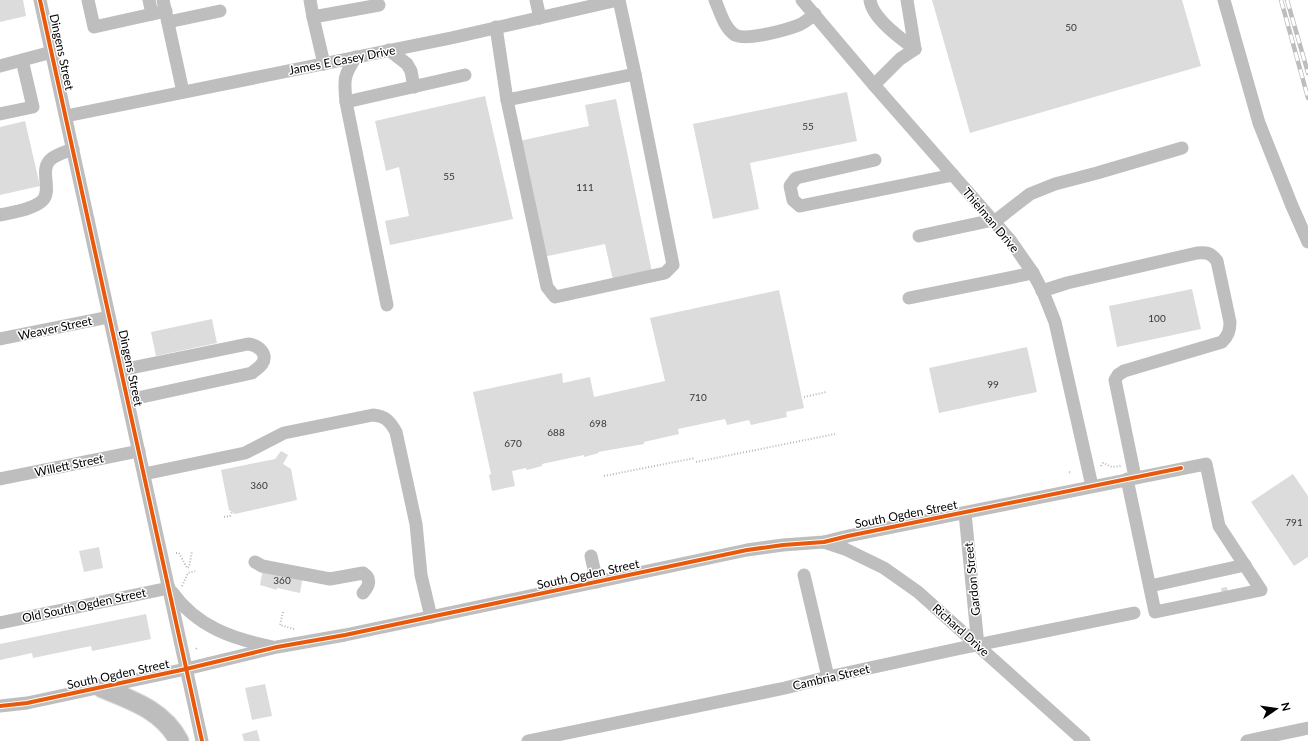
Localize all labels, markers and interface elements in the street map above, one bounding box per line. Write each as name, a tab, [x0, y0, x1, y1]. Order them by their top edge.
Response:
street label: Dingens Street	[47, 12, 78, 92]
house number: 50	[1065, 21, 1077, 33]
street label: James E Casey Drive	[287, 42, 397, 78]
house number: 55	[802, 120, 814, 132]
house number: 55	[443, 170, 455, 182]
house number: 111	[576, 181, 594, 193]
street label: Thielman Drive	[960, 185, 1022, 255]
house number: 100	[1148, 312, 1166, 324]
street label: Weaver Street	[17, 313, 94, 343]
street label: Dingens Street	[116, 328, 147, 408]
house number: 99	[987, 378, 999, 390]
house number: 710	[689, 391, 707, 403]
house number: 698	[589, 417, 607, 429]
house number: 688	[547, 426, 565, 438]
house number: 670	[504, 437, 522, 449]
street label: Willett Street	[33, 450, 106, 480]
house number: 360	[250, 479, 268, 491]
street label: South Ogden Street	[853, 497, 959, 531]
house number: 791	[1285, 516, 1303, 528]
street label: Gardon Street	[961, 541, 983, 616]
street label: South Ogden Street	[536, 556, 641, 592]
house number: 360	[273, 574, 291, 586]
street label: Old South Ogden Street	[21, 584, 148, 625]
street label: Richard Drive	[930, 601, 992, 659]
street label: South Ogden Street	[66, 656, 171, 692]
street label: Cambria Street	[791, 661, 872, 693]
north arrow	[1256, 689, 1296, 729]
text: N	[1279, 701, 1294, 712]

